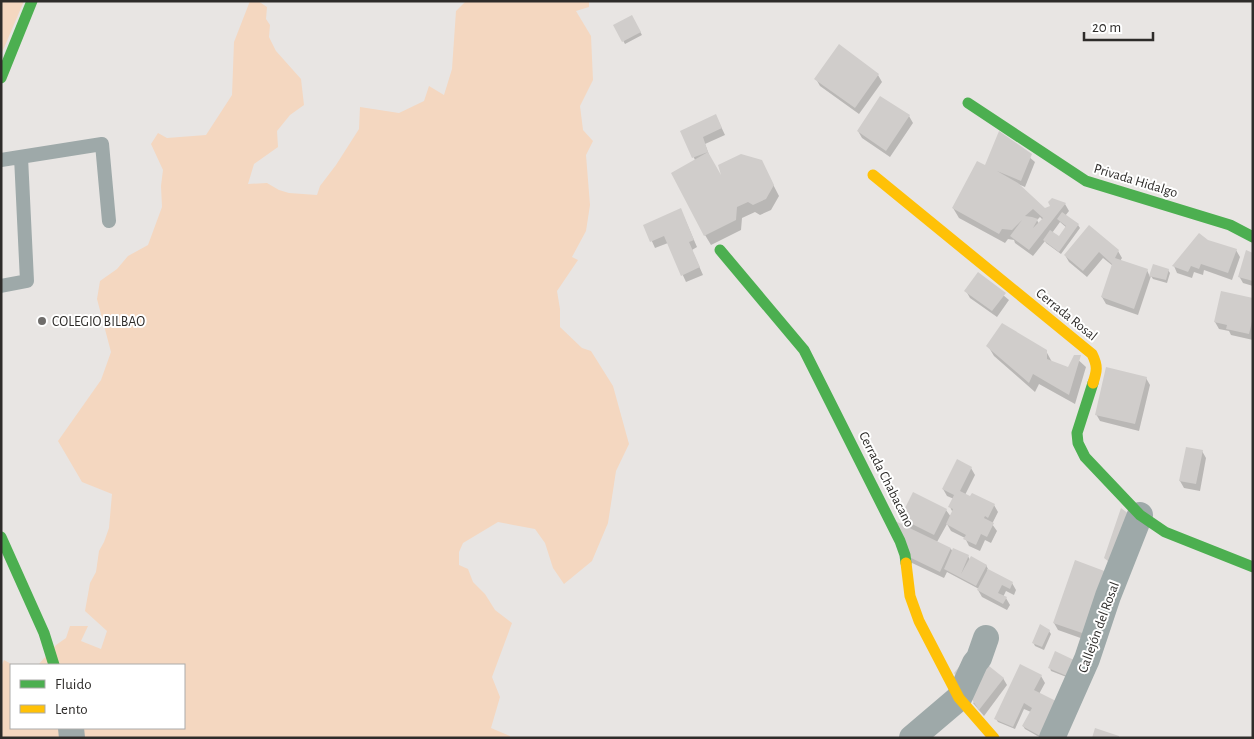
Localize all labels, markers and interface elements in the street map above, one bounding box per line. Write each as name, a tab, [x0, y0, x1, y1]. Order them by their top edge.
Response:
scale bar	[1084, 10, 1153, 42]
text: 20 m	[1092, 20, 1121, 35]
street label: Privada Hidalgo	[1092, 162, 1179, 200]
street label: Cerrada Rosal	[1033, 286, 1100, 344]
marker: COLEGIO BILBAO	[36, 315, 48, 327]
place label: COLEGIO BILBAO	[52, 315, 145, 329]
street label: Cerrada Chabacano	[856, 429, 916, 530]
street label: Callejón del Rosal	[1076, 580, 1122, 675]
legend	[10, 664, 185, 729]
text: Fluido	[55, 677, 92, 692]
text: Lento	[55, 702, 88, 717]

